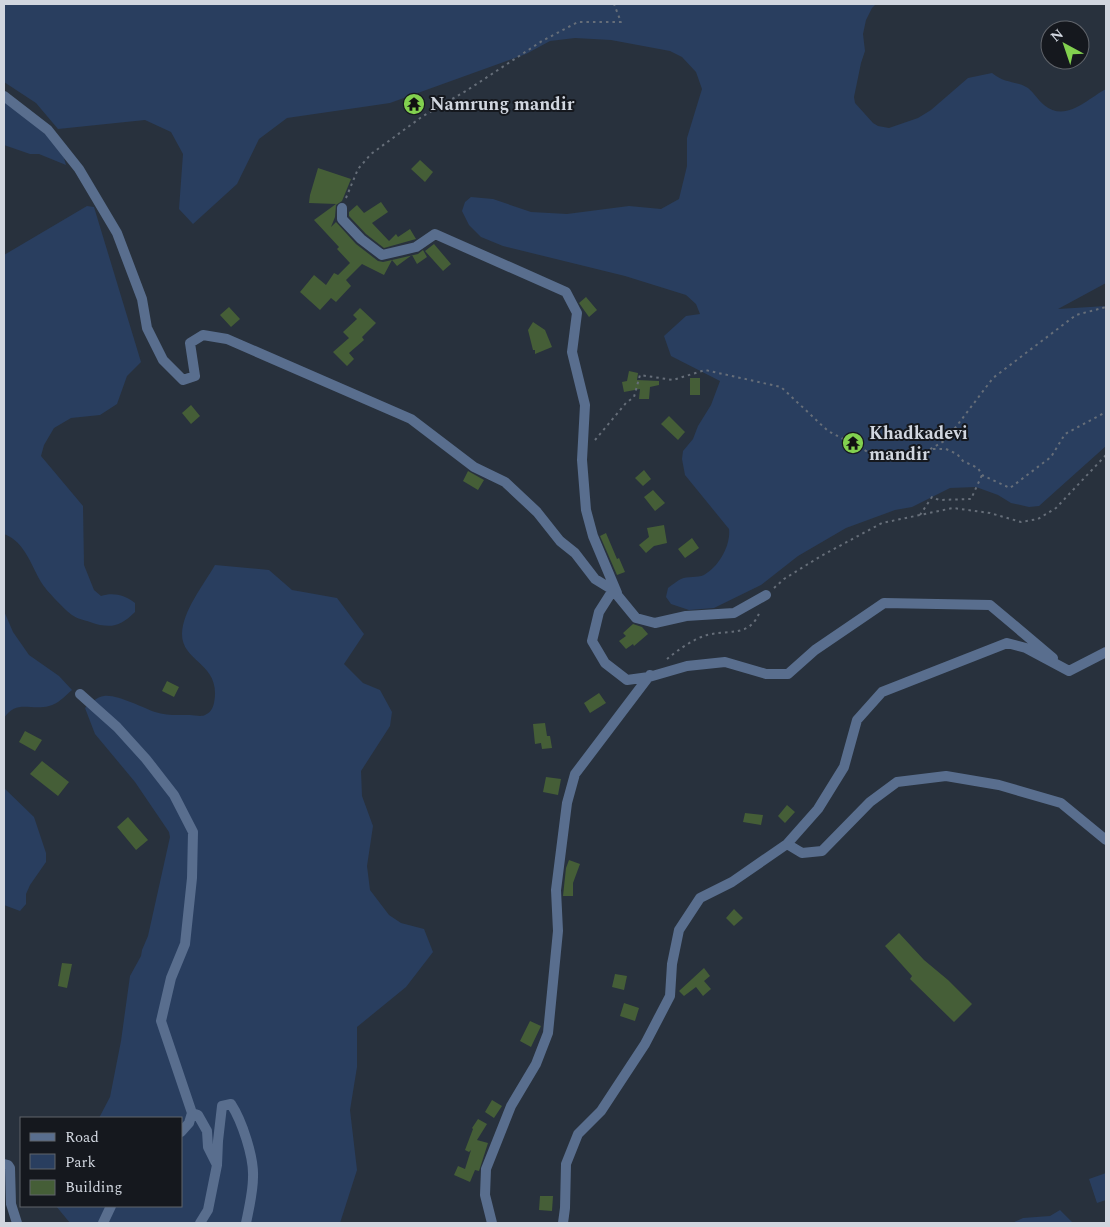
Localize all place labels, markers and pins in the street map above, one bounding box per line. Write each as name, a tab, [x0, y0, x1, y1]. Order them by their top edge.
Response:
place label: Namrung mandir	[430, 91, 575, 118]
temple icon: Namrung mandir	[402, 92, 426, 116]
place label: Khadkadevi mandir	[869, 420, 968, 468]
temple icon: Khadkadevi mandir	[841, 431, 865, 455]

